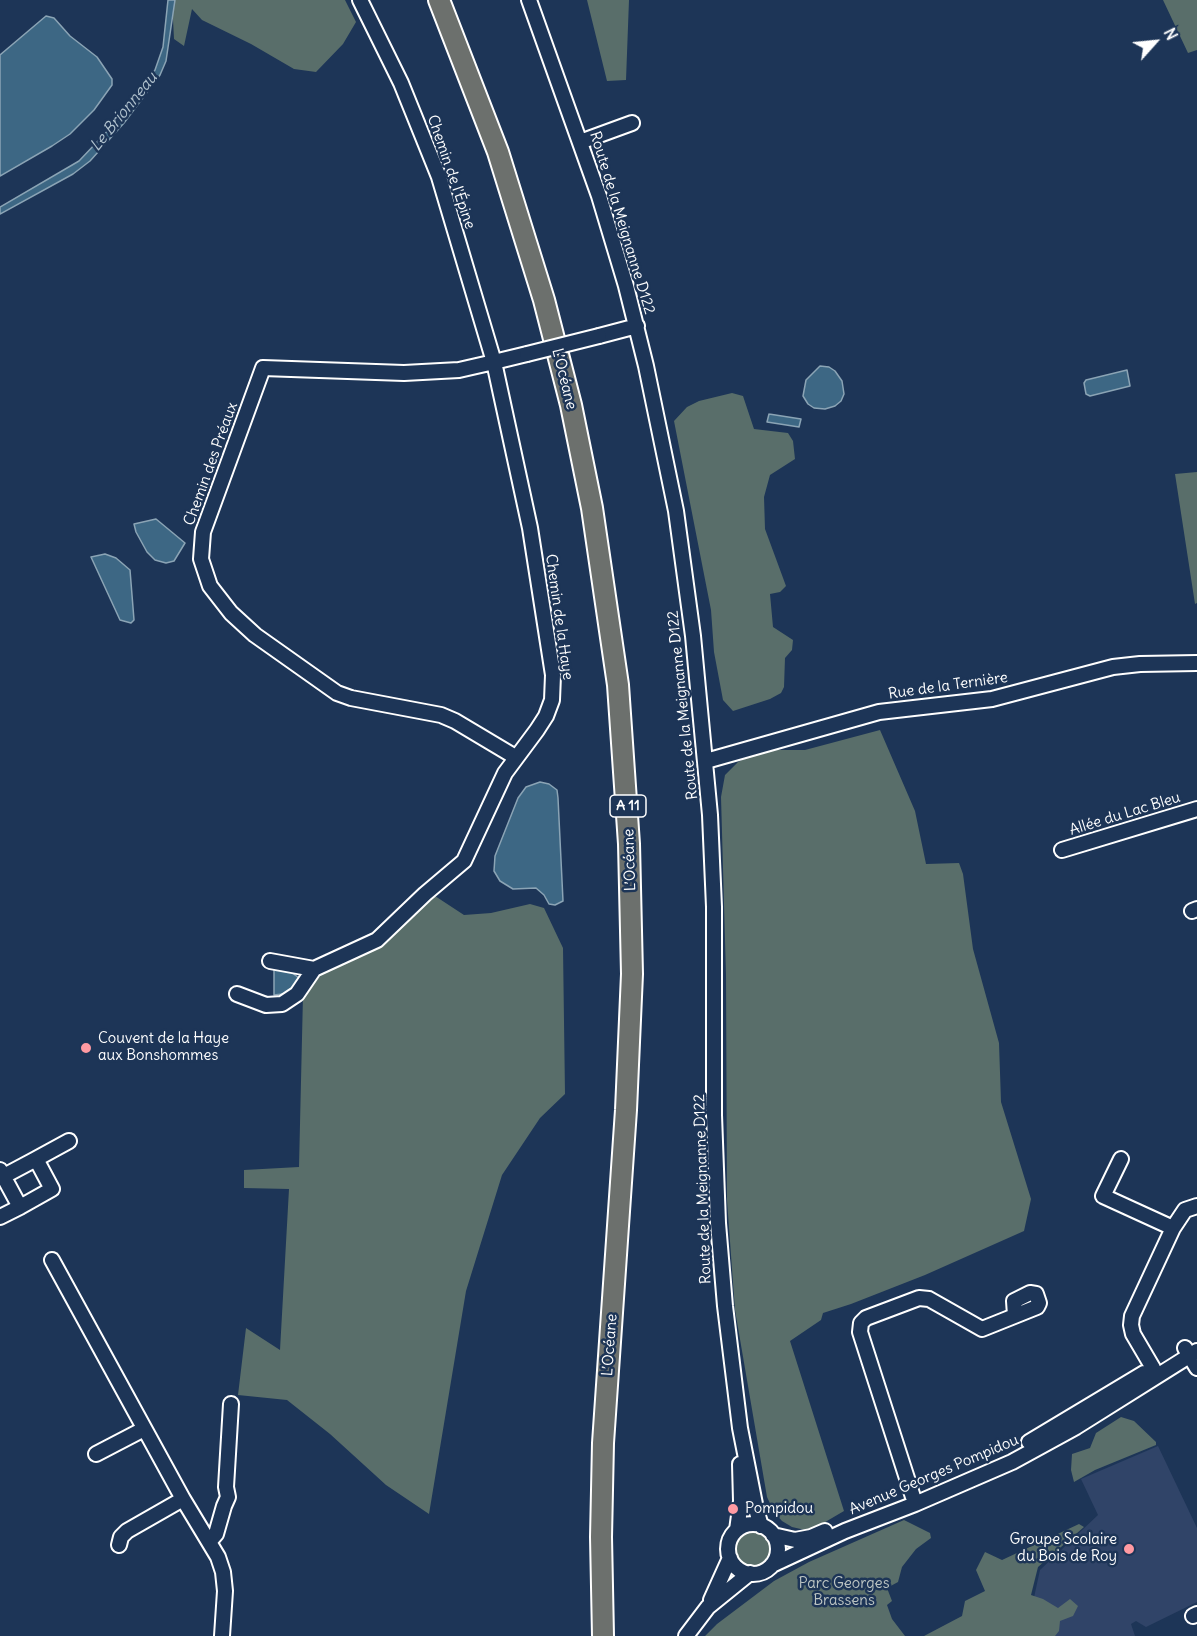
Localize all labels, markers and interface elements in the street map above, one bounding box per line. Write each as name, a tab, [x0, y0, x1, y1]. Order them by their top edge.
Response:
north arrow	[1125, 12, 1185, 72]
text: N	[1160, 24, 1182, 43]
water label: Le Brionneau	[86, 69, 162, 155]
street label: Chemin de l'Épine	[423, 113, 479, 231]
street label: Route de la Meignanne D122	[586, 129, 658, 317]
street label: L’Océane	[548, 346, 580, 412]
street label: Chemin des Préaux	[180, 400, 242, 528]
street label: Chemin de la Haye	[541, 553, 577, 681]
street label: Route de la Meignanne D122	[664, 609, 702, 801]
street label: Rue de la Ternière	[887, 669, 1009, 703]
street label: Allée du Lac Bleu	[1067, 789, 1183, 839]
road number: A 11	[610, 795, 646, 817]
street label: L’Océane	[620, 828, 640, 892]
place label: Couvent de la Haye aux Bonshommes	[98, 1030, 229, 1065]
marker: Couvent de la Haye aux Bonshommes	[79, 1041, 93, 1055]
street label: Route de la Meignanne D122	[691, 1094, 715, 1284]
street label: L’Océane	[599, 1313, 621, 1377]
street label: Avenue Georges Pompidou	[847, 1431, 1021, 1519]
place label: Pompidou	[745, 1500, 813, 1518]
marker: Pompidou	[726, 1502, 740, 1516]
place label: Groupe Scolaire du Bois de Roy	[1009, 1531, 1117, 1566]
marker: Groupe Scolaire du Bois de Roy	[1122, 1542, 1136, 1556]
park label: Parc Georges Brassens	[799, 1575, 889, 1610]

